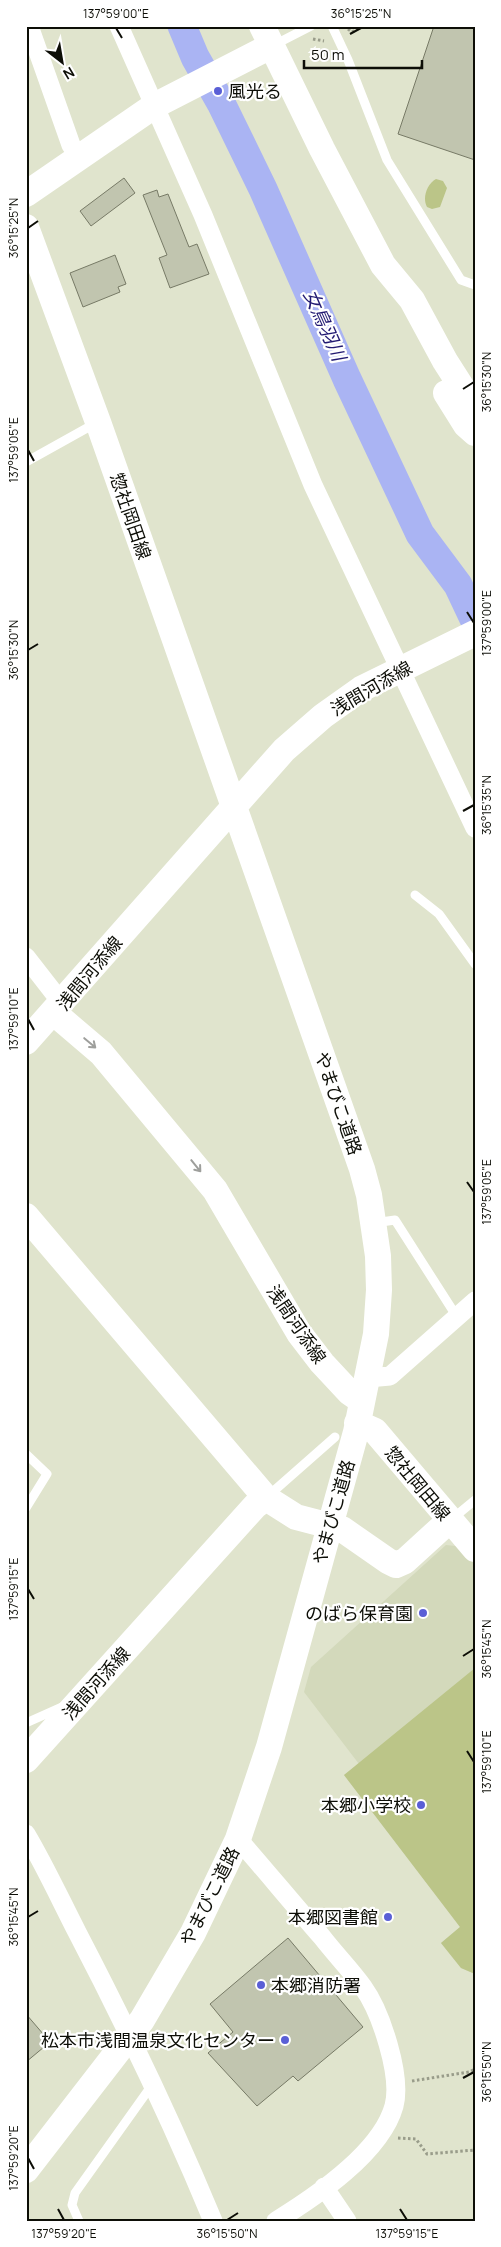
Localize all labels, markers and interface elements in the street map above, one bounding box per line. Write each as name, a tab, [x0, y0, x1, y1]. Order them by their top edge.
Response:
text: 137°59'00"E	[83, 5, 149, 22]
text: 36°15'25"N	[331, 5, 391, 22]
north arrow	[38, 38, 88, 88]
scale bar	[304, 38, 421, 70]
text: 50 m	[311, 44, 345, 65]
text: N	[60, 63, 78, 84]
place label: 風光る	[228, 79, 282, 103]
marker: 風光る	[212, 85, 224, 97]
text: 36°15'25"N	[5, 198, 22, 258]
water label: 女鳥羽川	[298, 285, 353, 367]
text: 36°15'30"N	[478, 352, 495, 412]
text: 137°59'05"E	[5, 417, 22, 483]
street label: 惣社岡田線	[105, 470, 157, 562]
text: 137°59'00"E	[478, 590, 495, 656]
text: 36°15'30"N	[5, 620, 22, 680]
street label: 浅間河添線	[326, 655, 416, 721]
text: 36°15'35"N	[478, 775, 495, 835]
street label: 浅間河添線	[51, 931, 127, 1015]
text: 137°59'10"E	[5, 987, 22, 1051]
one-way arrow	[83, 1038, 96, 1049]
street label: やまびこ道路	[310, 1048, 368, 1158]
text: 137°59'05"E	[478, 1159, 495, 1225]
one-way arrow	[190, 1160, 201, 1173]
street label: 浅間河添線	[262, 1280, 332, 1368]
street label: 惣社岡田線	[380, 1441, 456, 1525]
street label: やまびこ道路	[307, 1457, 359, 1567]
text: 137°59'15"E	[5, 1557, 22, 1620]
place label: のばら保育園	[305, 1601, 413, 1625]
marker: のばら保育園	[417, 1607, 429, 1619]
text: 36°15'45"N	[478, 1619, 495, 1679]
street label: 浅間河添線	[57, 1642, 135, 1724]
text: 137°59'10"E	[478, 1730, 495, 1794]
place label: 本郷小学校	[321, 1793, 411, 1817]
marker: 本郷小学校	[415, 1799, 427, 1811]
street label: やまびこ道路	[174, 1842, 244, 1950]
text: 36°15'45"N	[5, 1887, 22, 1947]
place label: 本郷図書館	[288, 1905, 378, 1929]
marker: 本郷図書館	[382, 1911, 394, 1923]
place label: 本郷消防署	[271, 1973, 361, 1997]
marker: 本郷消防署	[255, 1979, 267, 1991]
place label: 松本市浅間温泉文化センター	[41, 2028, 275, 2052]
marker: 松本市浅間温泉文化センター	[279, 2034, 291, 2046]
text: 36°15'50"N	[478, 2042, 495, 2102]
text: 137°59'20"E	[5, 2125, 22, 2191]
text: 137°59'20"E	[31, 2225, 97, 2242]
text: 36°15'50"N	[197, 2225, 257, 2242]
text: 137°59'15"E	[376, 2225, 439, 2242]

